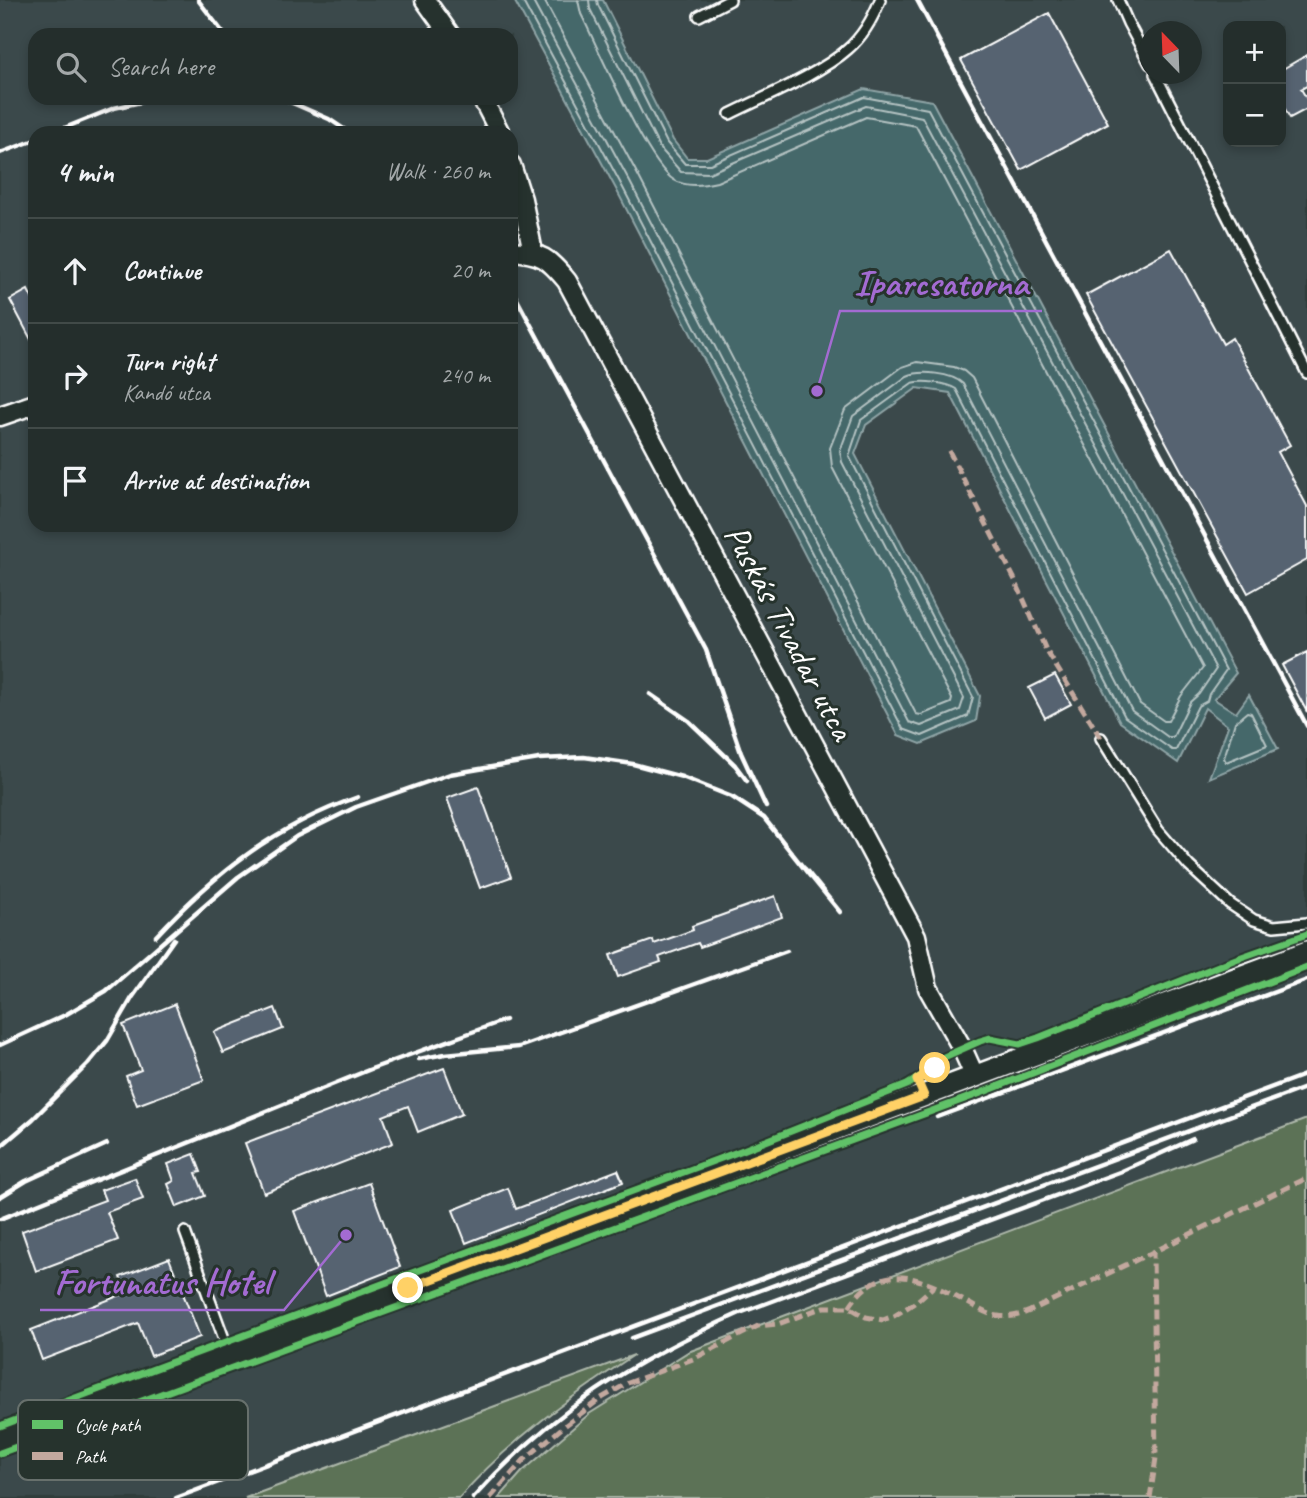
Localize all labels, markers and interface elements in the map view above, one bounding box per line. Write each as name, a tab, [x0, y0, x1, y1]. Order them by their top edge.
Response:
north arrow	[1139, 21, 1202, 84]
map controls	[1223, 21, 1286, 147]
button: +	[1223, 21, 1286, 84]
search box	[28, 28, 518, 105]
icon: search	[52, 48, 90, 86]
text: Search here	[108, 50, 214, 83]
button: −	[1223, 84, 1286, 147]
text: 4 min	[56, 153, 113, 191]
text: Walk · 260 m	[386, 157, 490, 186]
icon: ahead	[56, 252, 94, 290]
callout: Iparcsatorna	[840, 253, 1042, 311]
text: Continue	[123, 254, 201, 287]
text: 20 m	[451, 256, 490, 285]
text: Iparcsatorna	[854, 259, 1032, 306]
text: Turn right	[123, 345, 214, 378]
icon: right	[56, 357, 94, 395]
text: 240 m	[441, 361, 490, 390]
text: Kandó utca	[123, 378, 210, 407]
icon: arrive	[56, 462, 94, 500]
text: Arrive at destination	[123, 464, 309, 497]
street label: Puskás Tivadar utca	[714, 517, 866, 749]
route start	[919, 1052, 950, 1083]
callout: Fortunatus Hotel	[40, 1252, 284, 1310]
text: Fortunatus Hotel	[54, 1258, 277, 1305]
route end	[392, 1272, 423, 1303]
legend	[18, 1400, 248, 1480]
text: Cycle path	[75, 1413, 141, 1437]
text: Path	[75, 1445, 108, 1469]

